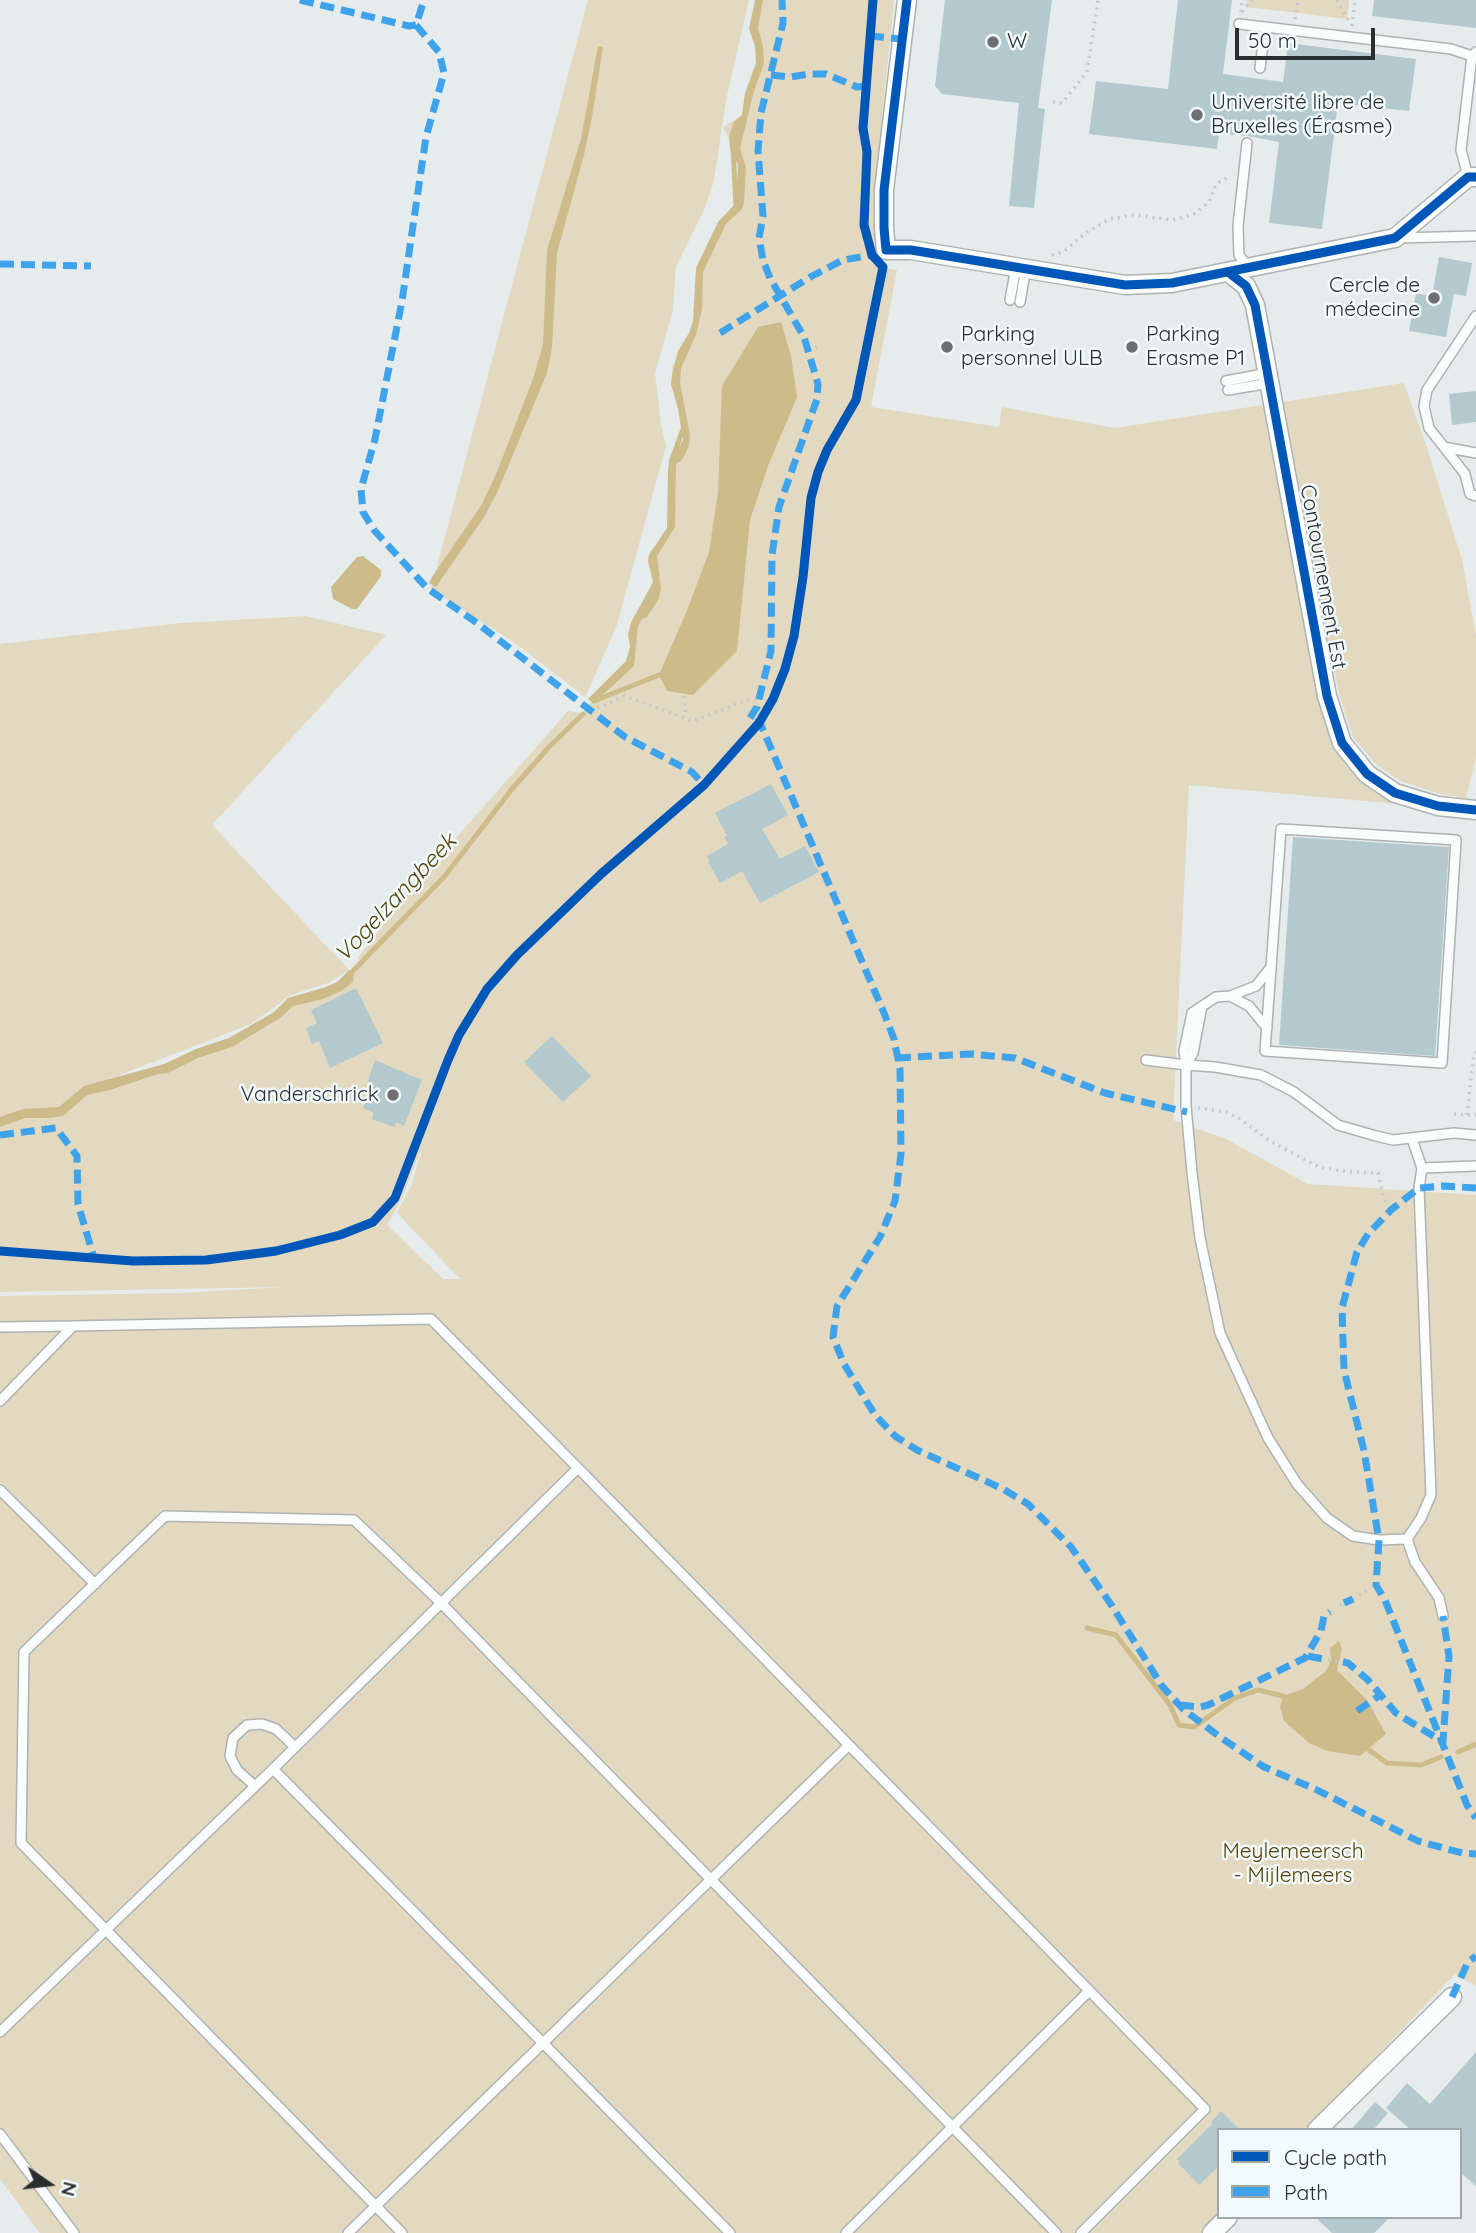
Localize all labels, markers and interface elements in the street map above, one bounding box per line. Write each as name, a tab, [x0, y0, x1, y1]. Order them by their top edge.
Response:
scale bar	[1238, 14, 1378, 58]
text: 50 m	[1248, 27, 1297, 53]
place label: W	[1007, 29, 1027, 55]
marker: W	[985, 34, 1001, 50]
place label: Université libre de Bruxelles (Érasme)	[1211, 90, 1392, 140]
marker: Université libre de Bruxelles (Érasme)	[1189, 107, 1205, 123]
place label: Cercle de médecine	[1325, 273, 1420, 323]
marker: Cercle de médecine	[1426, 290, 1442, 306]
place label: Parking personnel ULB	[961, 322, 1103, 372]
place label: Parking Erasme P1	[1146, 322, 1245, 372]
marker: Parking personnel ULB	[939, 339, 955, 355]
marker: Parking Erasme P1	[1124, 339, 1140, 355]
street label: Contournement Est	[1294, 483, 1352, 671]
water label: Vogelzangbeek	[329, 828, 463, 968]
place label: Vanderschrick	[240, 1082, 379, 1108]
marker: Vanderschrick	[385, 1087, 401, 1103]
park label: Meylemeersch - Mijlemeers	[1222, 1839, 1364, 1889]
legend	[1217, 2128, 1462, 2219]
text: Cycle path	[1284, 2144, 1387, 2170]
north arrow	[14, 2149, 84, 2219]
text: N	[56, 2179, 83, 2199]
text: Path	[1284, 2179, 1328, 2205]

